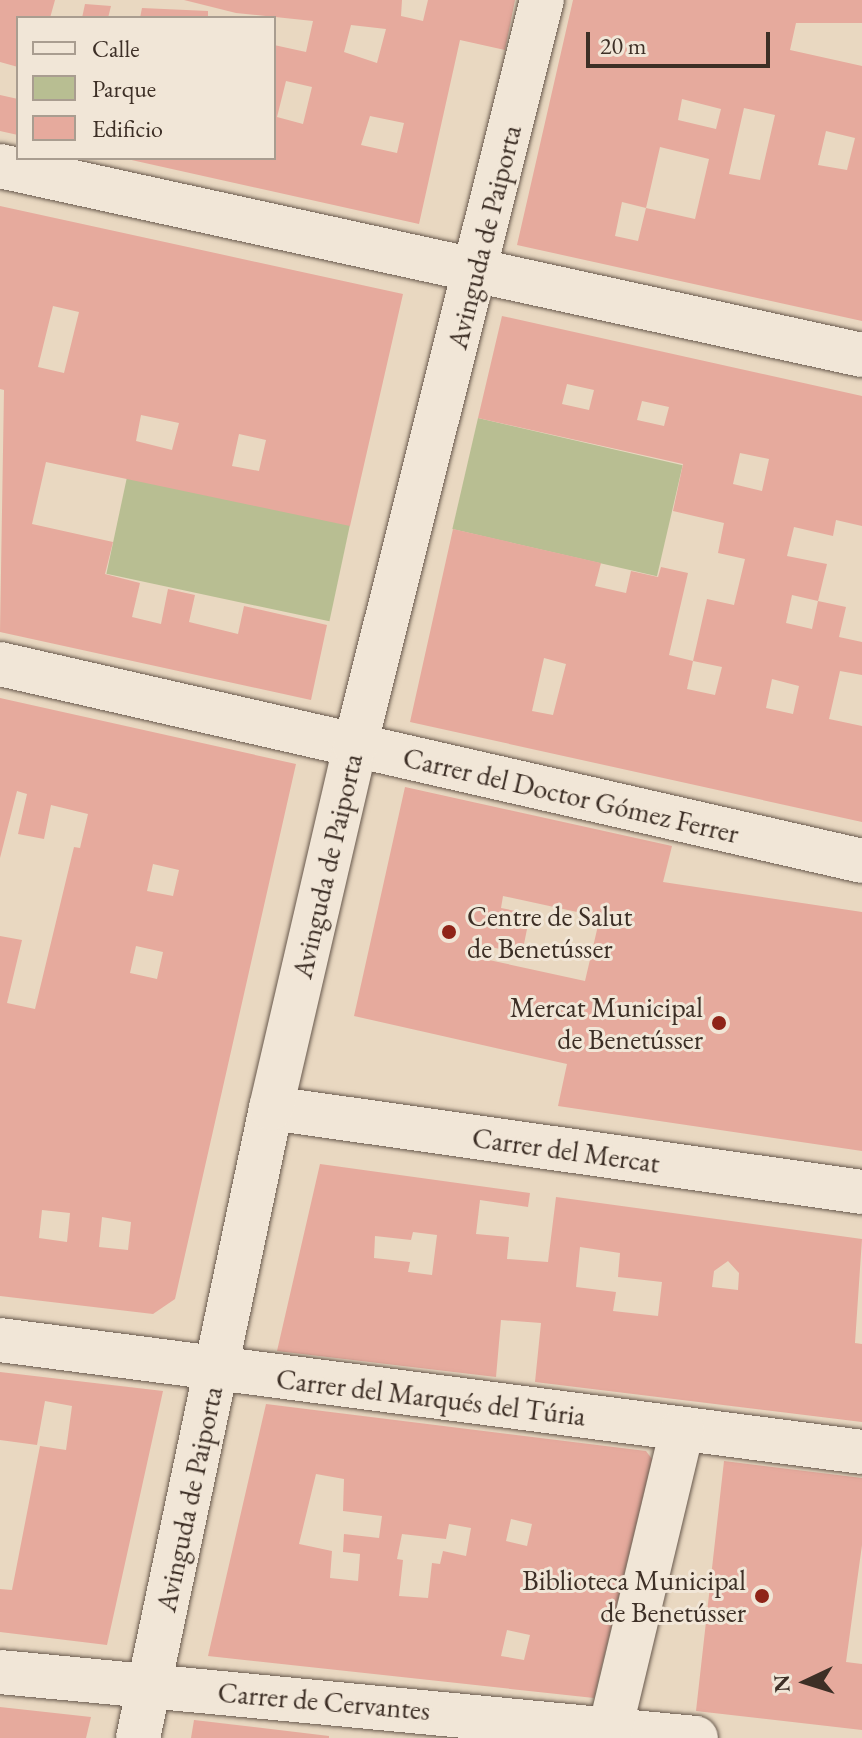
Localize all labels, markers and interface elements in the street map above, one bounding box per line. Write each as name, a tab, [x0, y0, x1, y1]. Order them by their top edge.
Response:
legend	[16, 16, 276, 160]
scale bar	[590, 16, 774, 66]
text: 20 m	[600, 30, 647, 61]
text: Calle	[92, 33, 140, 64]
text: Parque	[92, 73, 156, 104]
text: Edificio	[92, 113, 163, 144]
street label: Avinguda de Paiporta	[440, 122, 528, 352]
street label: Carrer del Doctor Gómez Ferrer	[400, 740, 742, 850]
street label: Avinguda de Paiporta	[285, 750, 369, 982]
place label: Centre de Salut de Benetússer	[467, 899, 632, 965]
marker: Centre de Salut de Benetússer	[438, 921, 460, 943]
place label: Mercat Municipal de Benetússer	[510, 990, 703, 1056]
marker: Mercat Municipal de Benetússer	[710, 1014, 728, 1032]
street label: Carrer del Mercat	[470, 1120, 662, 1180]
street label: Carrer del Marqués del Túria	[274, 1361, 588, 1433]
street label: Avinguda de Paiporta	[149, 1383, 229, 1615]
place label: Biblioteca Municipal de Benetússer	[522, 1563, 746, 1629]
marker: Biblioteca Municipal de Benetússer	[753, 1587, 771, 1605]
north arrow	[766, 1642, 846, 1722]
text: N	[766, 1674, 797, 1694]
street label: Carrer de Cervantes	[216, 1675, 432, 1727]

